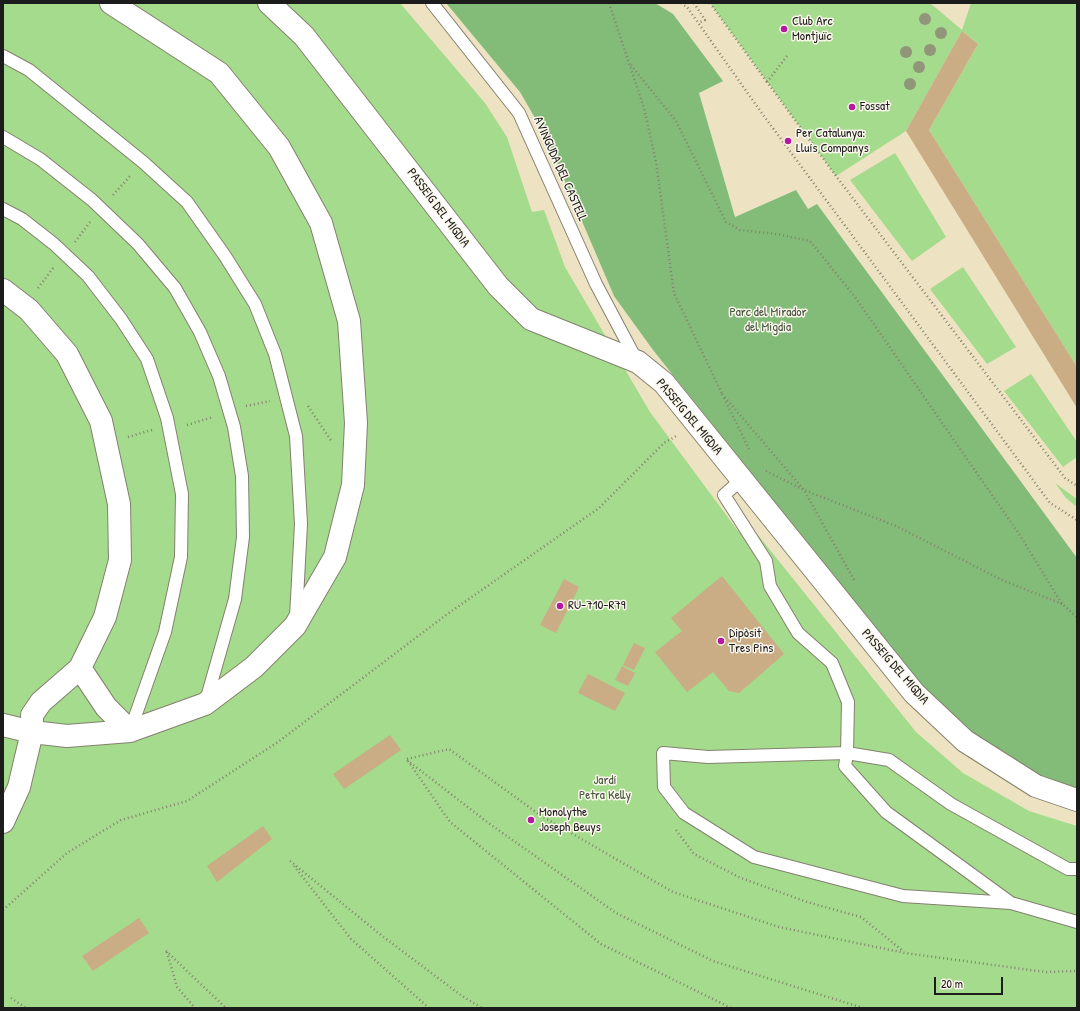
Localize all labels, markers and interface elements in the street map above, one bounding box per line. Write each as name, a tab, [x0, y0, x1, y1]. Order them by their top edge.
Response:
place label: Club Arc Montjuïc	[792, 14, 833, 45]
marker: Club Arc Montjuïc	[779, 24, 789, 34]
place label: Fossat	[860, 99, 890, 115]
marker: Fossat	[847, 102, 857, 112]
street label: AVINGUDA DEL CASTELL	[530, 114, 590, 224]
place label: Per Catalunya: Lluís Companys	[796, 126, 869, 157]
marker: Per Catalunya: Lluís Companys	[783, 136, 793, 146]
street label: PASSEIG DEL MIGDIA	[403, 165, 473, 251]
park label: Parc del Mirador del Migdia	[729, 305, 807, 336]
street label: PASSEIG DEL MIGDIA	[653, 376, 725, 458]
place label: RU-710-R79	[568, 598, 626, 614]
marker: RU-710-R79	[555, 601, 565, 611]
place label: Dipòsit Tres Pins	[729, 626, 773, 657]
street label: PASSEIG DEL MIGDIA	[858, 626, 932, 708]
marker: Dipòsit Tres Pins	[716, 636, 726, 646]
park label: Jardí Petra Kelly	[579, 773, 631, 804]
place label: Monolythe Joseph Beuys	[539, 805, 601, 836]
marker: Monolythe Joseph Beuys	[526, 815, 536, 825]
scale bar	[936, 969, 1005, 995]
text: 20 m	[941, 975, 963, 992]

